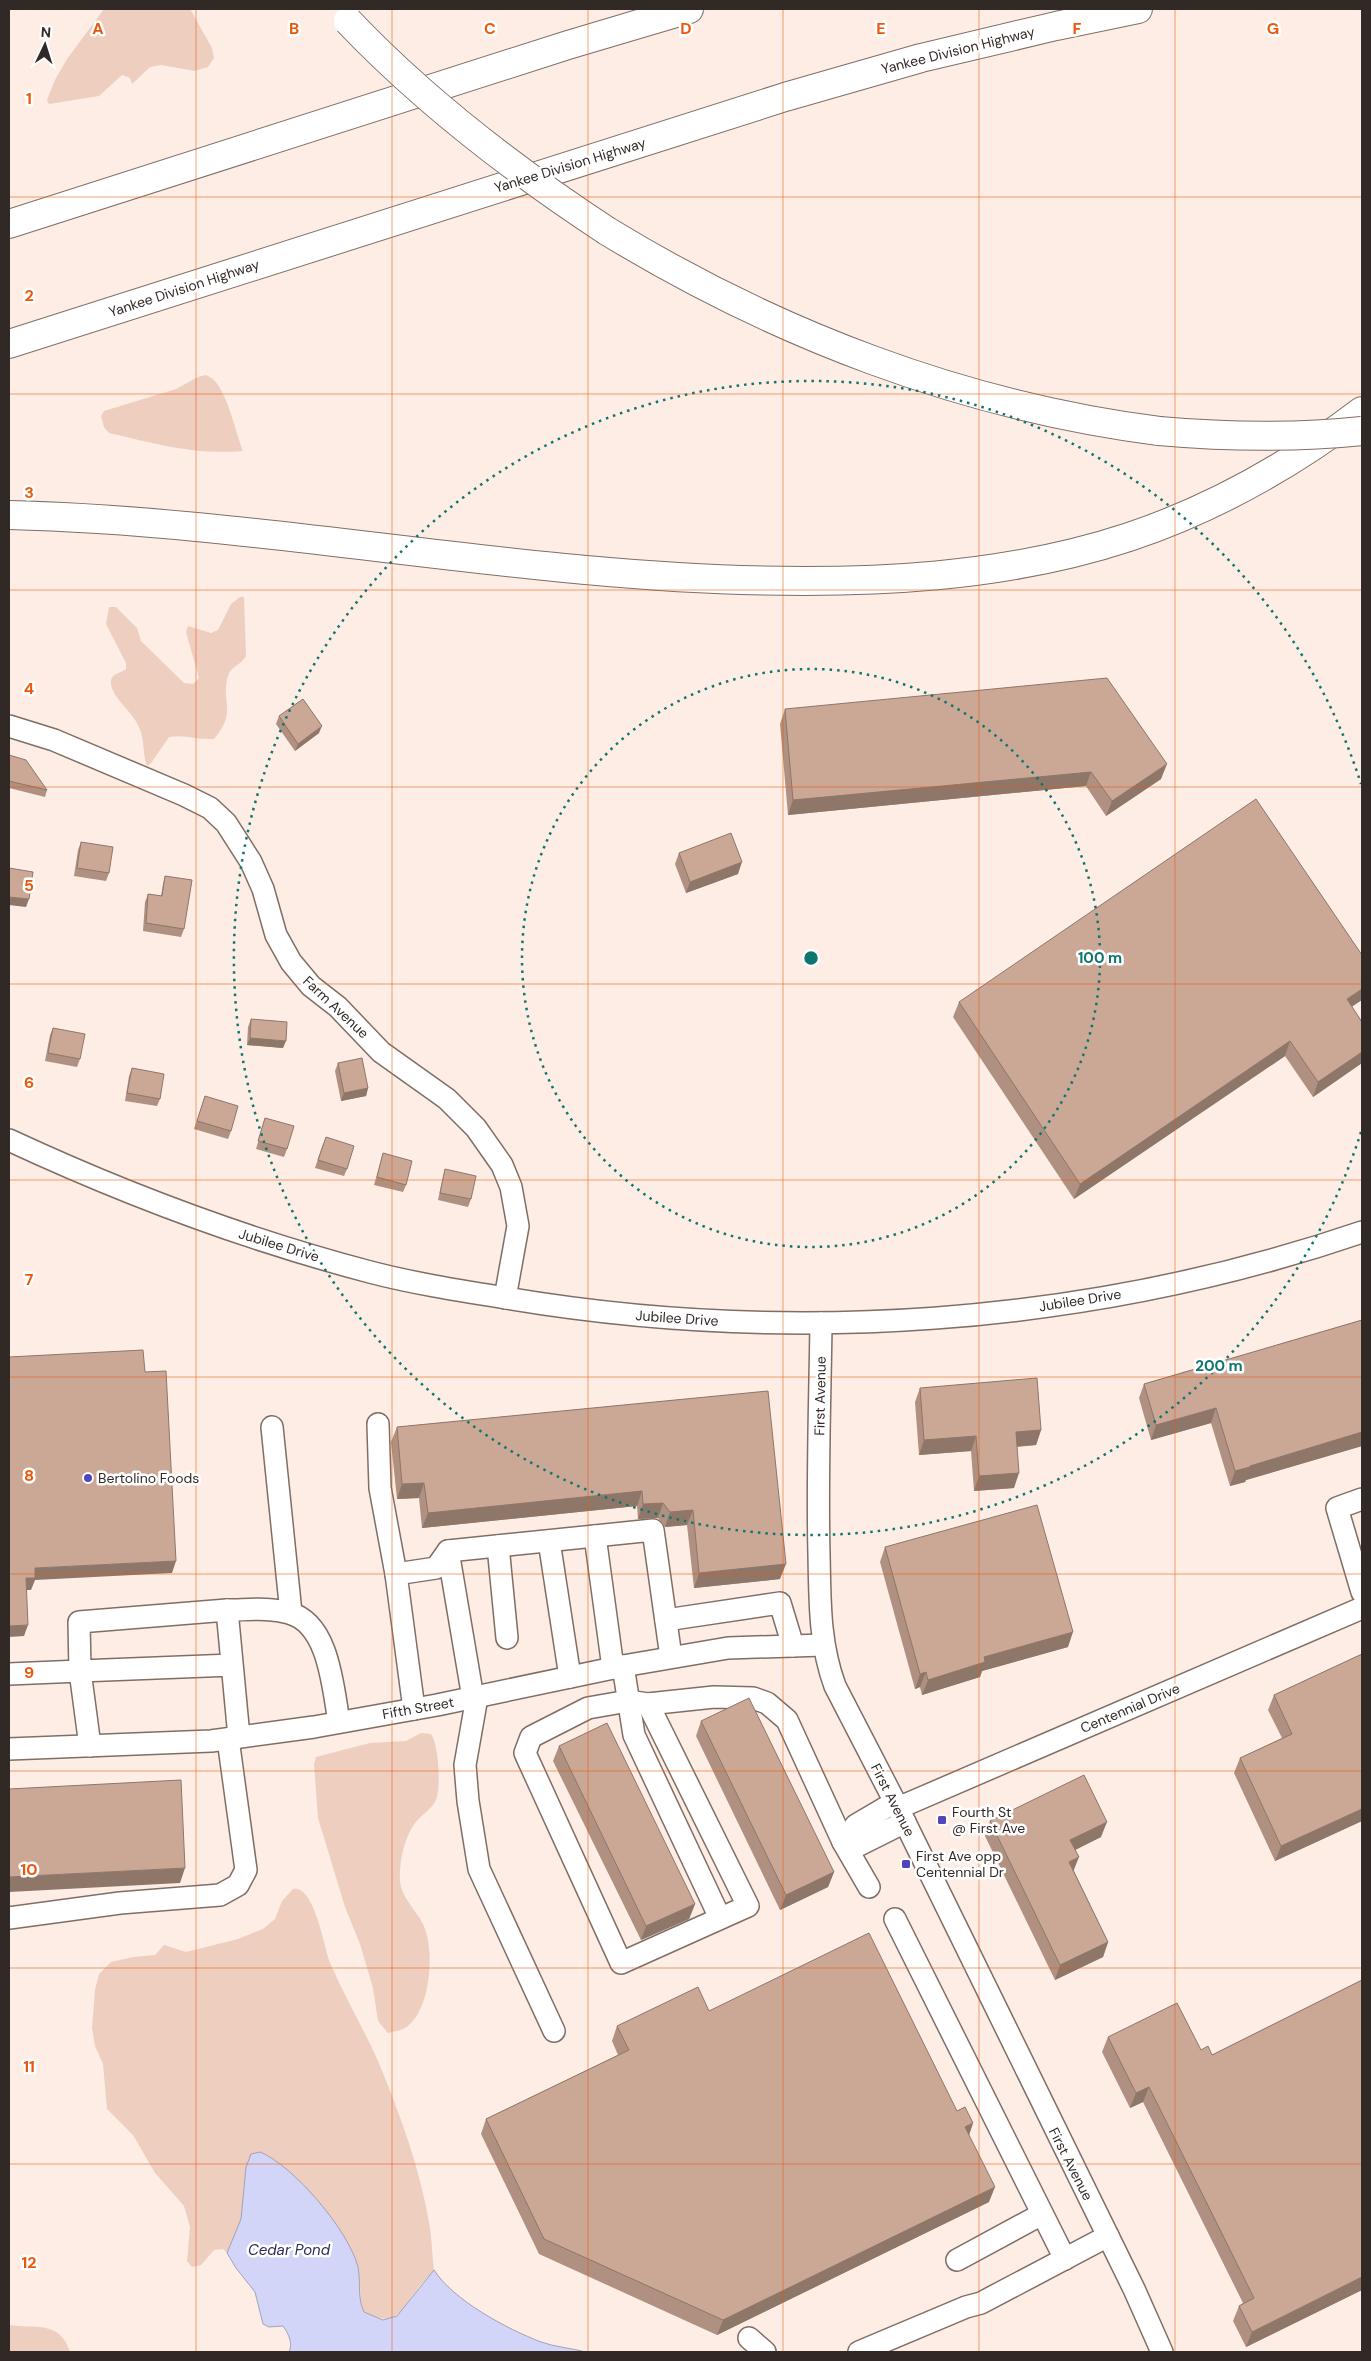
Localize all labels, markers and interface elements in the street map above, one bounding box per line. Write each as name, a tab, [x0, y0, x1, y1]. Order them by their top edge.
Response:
text: A	[92, 18, 104, 39]
text: B	[289, 18, 299, 39]
text: C	[484, 18, 496, 39]
text: D	[680, 18, 692, 39]
text: E	[876, 18, 886, 39]
text: F	[1073, 18, 1082, 39]
text: G	[1267, 18, 1279, 39]
north arrow	[20, 20, 70, 70]
street label: Yankee Division Highway	[879, 22, 1037, 78]
text: N	[40, 23, 52, 41]
text: 1	[26, 88, 32, 109]
street label: Yankee Division Highway	[492, 133, 648, 197]
street label: Yankee Division Highway	[106, 255, 262, 321]
text: 2	[24, 285, 34, 306]
text: 3	[24, 482, 34, 503]
text: 4	[24, 678, 34, 699]
text: 5	[24, 875, 34, 896]
text: 100 m	[1078, 948, 1122, 968]
centre of rings	[802, 949, 820, 967]
street label: Farm Avenue	[299, 972, 373, 1042]
text: 6	[24, 1072, 34, 1093]
street label: Jubilee Drive	[237, 1224, 321, 1266]
text: 7	[25, 1269, 34, 1290]
street label: Jubilee Drive	[1038, 1285, 1122, 1315]
street label: Jubilee Drive	[635, 1306, 719, 1330]
street label: First Avenue	[810, 1356, 830, 1436]
text: 200 m	[1195, 1356, 1243, 1376]
text: 8	[24, 1465, 34, 1486]
place label: Bertolino Foods	[98, 1469, 199, 1487]
marker: Bertolino Foods	[82, 1472, 94, 1484]
text: 9	[24, 1662, 34, 1683]
street label: Centennial Drive	[1078, 1679, 1182, 1737]
street label: Fifth Street	[381, 1693, 455, 1723]
street label: First Avenue	[867, 1760, 919, 1840]
place label: Fourth St @ First Ave	[952, 1803, 1025, 1837]
marker: Fourth St @ First Ave	[936, 1814, 948, 1826]
place label: First Ave opp Centennial Dr	[916, 1847, 1004, 1881]
marker: First Ave opp Centennial Dr	[900, 1858, 912, 1870]
text: 10	[20, 1859, 38, 1880]
text: 11	[23, 2056, 35, 2077]
street label: First Avenue	[1045, 2124, 1097, 2204]
water label: Cedar Pond	[248, 2240, 331, 2260]
text: 12	[21, 2252, 37, 2273]

